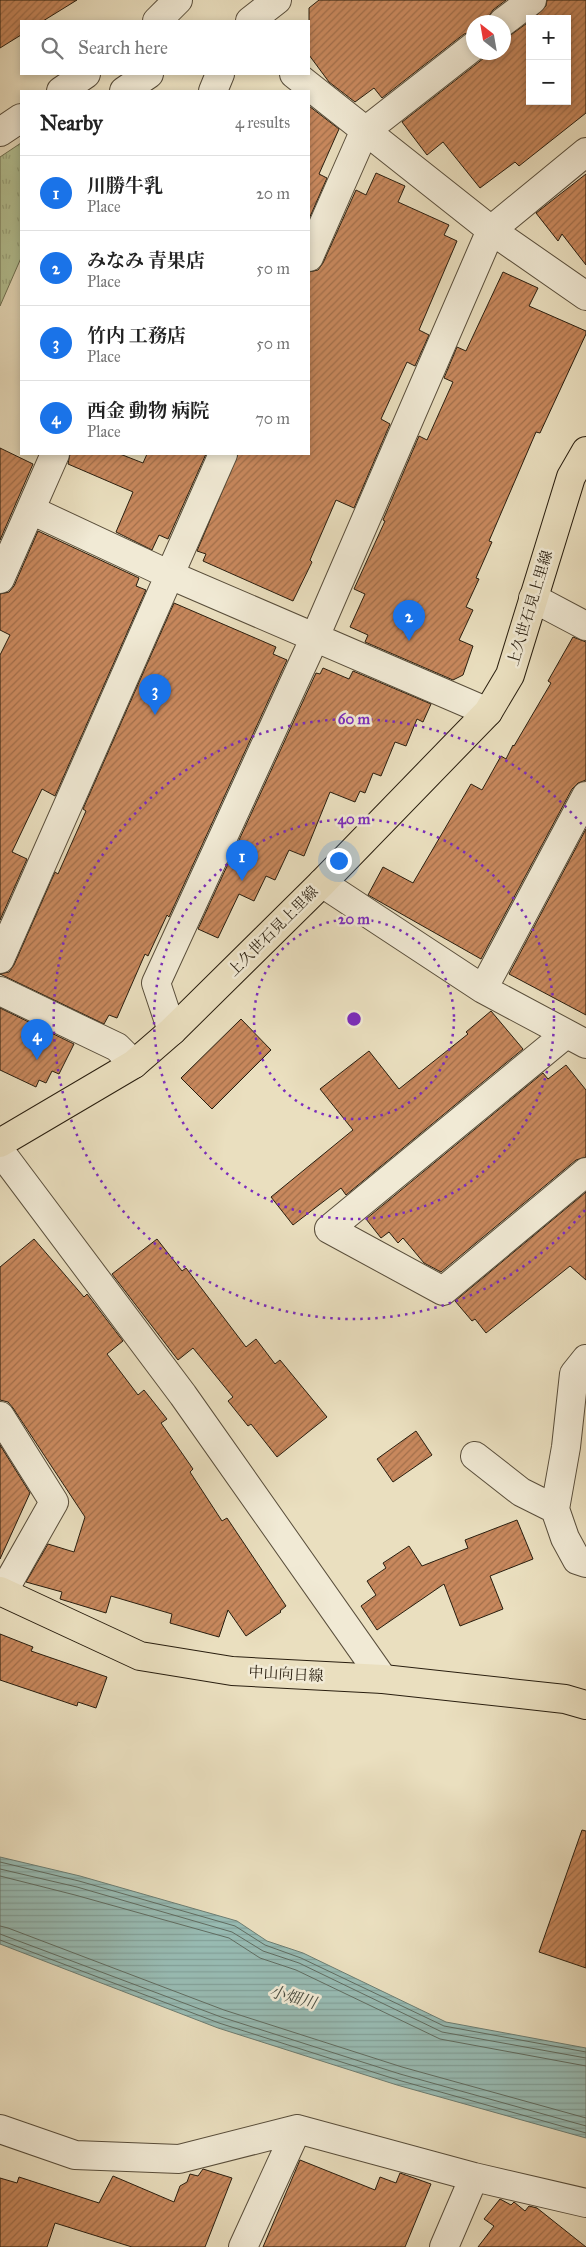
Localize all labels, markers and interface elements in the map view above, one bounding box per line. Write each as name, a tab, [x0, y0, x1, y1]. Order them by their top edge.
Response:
north arrow	[466, 15, 511, 60]
map controls	[526, 15, 571, 105]
button: +	[526, 15, 571, 60]
search box	[20, 20, 310, 75]
icon: search	[38, 34, 66, 62]
text: Search here	[78, 36, 168, 59]
button: −	[526, 60, 571, 105]
text: Nearby	[40, 110, 103, 136]
text: 4 results	[235, 113, 290, 132]
text: 川勝牛乳	[87, 174, 163, 197]
text: 1	[53, 184, 59, 203]
text: 20 m	[256, 184, 290, 203]
text: Place	[87, 197, 121, 216]
text: みなみ 青果店	[87, 249, 205, 272]
text: 2	[52, 259, 60, 278]
text: 50 m	[256, 259, 290, 278]
text: Place	[87, 272, 121, 291]
text: 竹内 工務店	[87, 324, 186, 347]
text: 3	[53, 334, 59, 353]
text: 50 m	[256, 334, 290, 353]
text: Place	[87, 347, 121, 366]
text: 西金 動物 病院	[87, 399, 209, 422]
text: 4	[52, 409, 60, 428]
text: 70 m	[255, 409, 290, 428]
text: Place	[87, 422, 121, 441]
street label: 上久世石見上里線	[504, 548, 556, 668]
pin: 2	[393, 600, 425, 641]
pin: 3	[139, 674, 171, 715]
text: 60 m	[338, 710, 371, 728]
text: 40 m	[338, 810, 371, 829]
pin: 1	[226, 840, 258, 881]
your location	[326, 848, 352, 874]
street label: 上久世石見上里線	[224, 882, 322, 980]
text: 20 m	[338, 910, 370, 928]
centre of rings	[345, 1010, 363, 1028]
pin: 4	[21, 1019, 53, 1060]
street label: 中山向日線	[248, 1663, 324, 1685]
water label: 小畑川	[267, 1982, 321, 2013]

